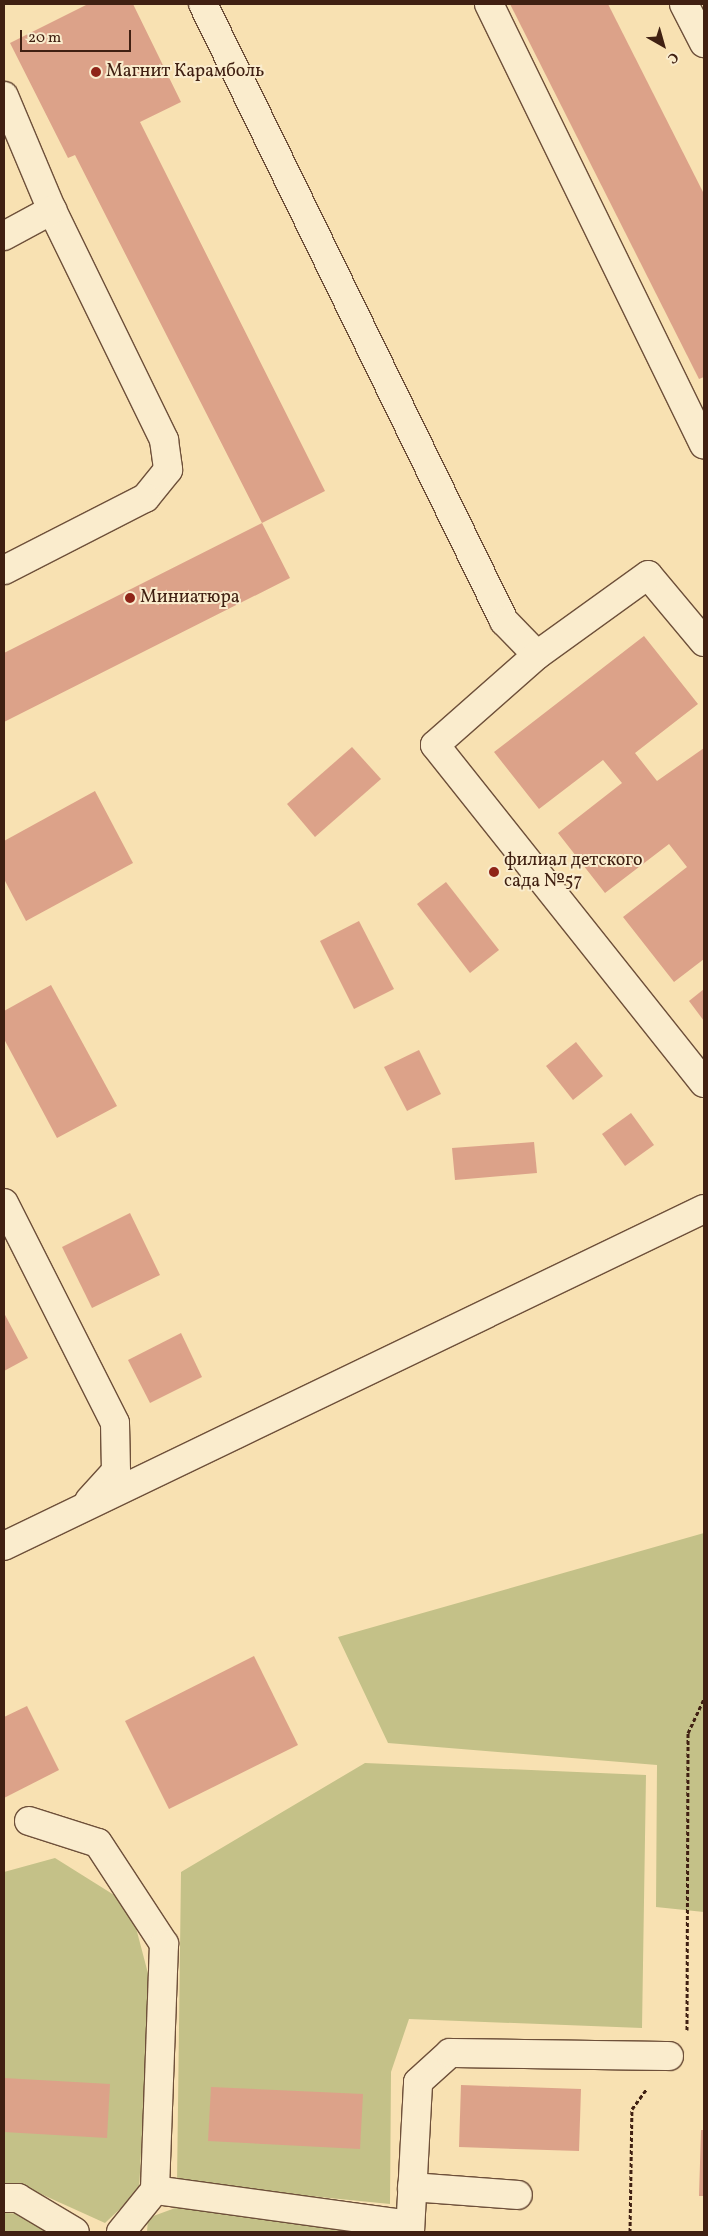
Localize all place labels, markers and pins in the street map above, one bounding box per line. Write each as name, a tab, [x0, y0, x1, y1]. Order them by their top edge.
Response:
place label: Магнит Карамболь	[106, 61, 264, 83]
marker: Магнит Карамболь	[90, 66, 102, 78]
place label: Миниатюра	[140, 587, 240, 609]
marker: Миниатюра	[124, 592, 136, 604]
place label: филиал детского сада №57	[504, 851, 643, 894]
marker: филиал детского сада №57	[488, 866, 500, 878]

